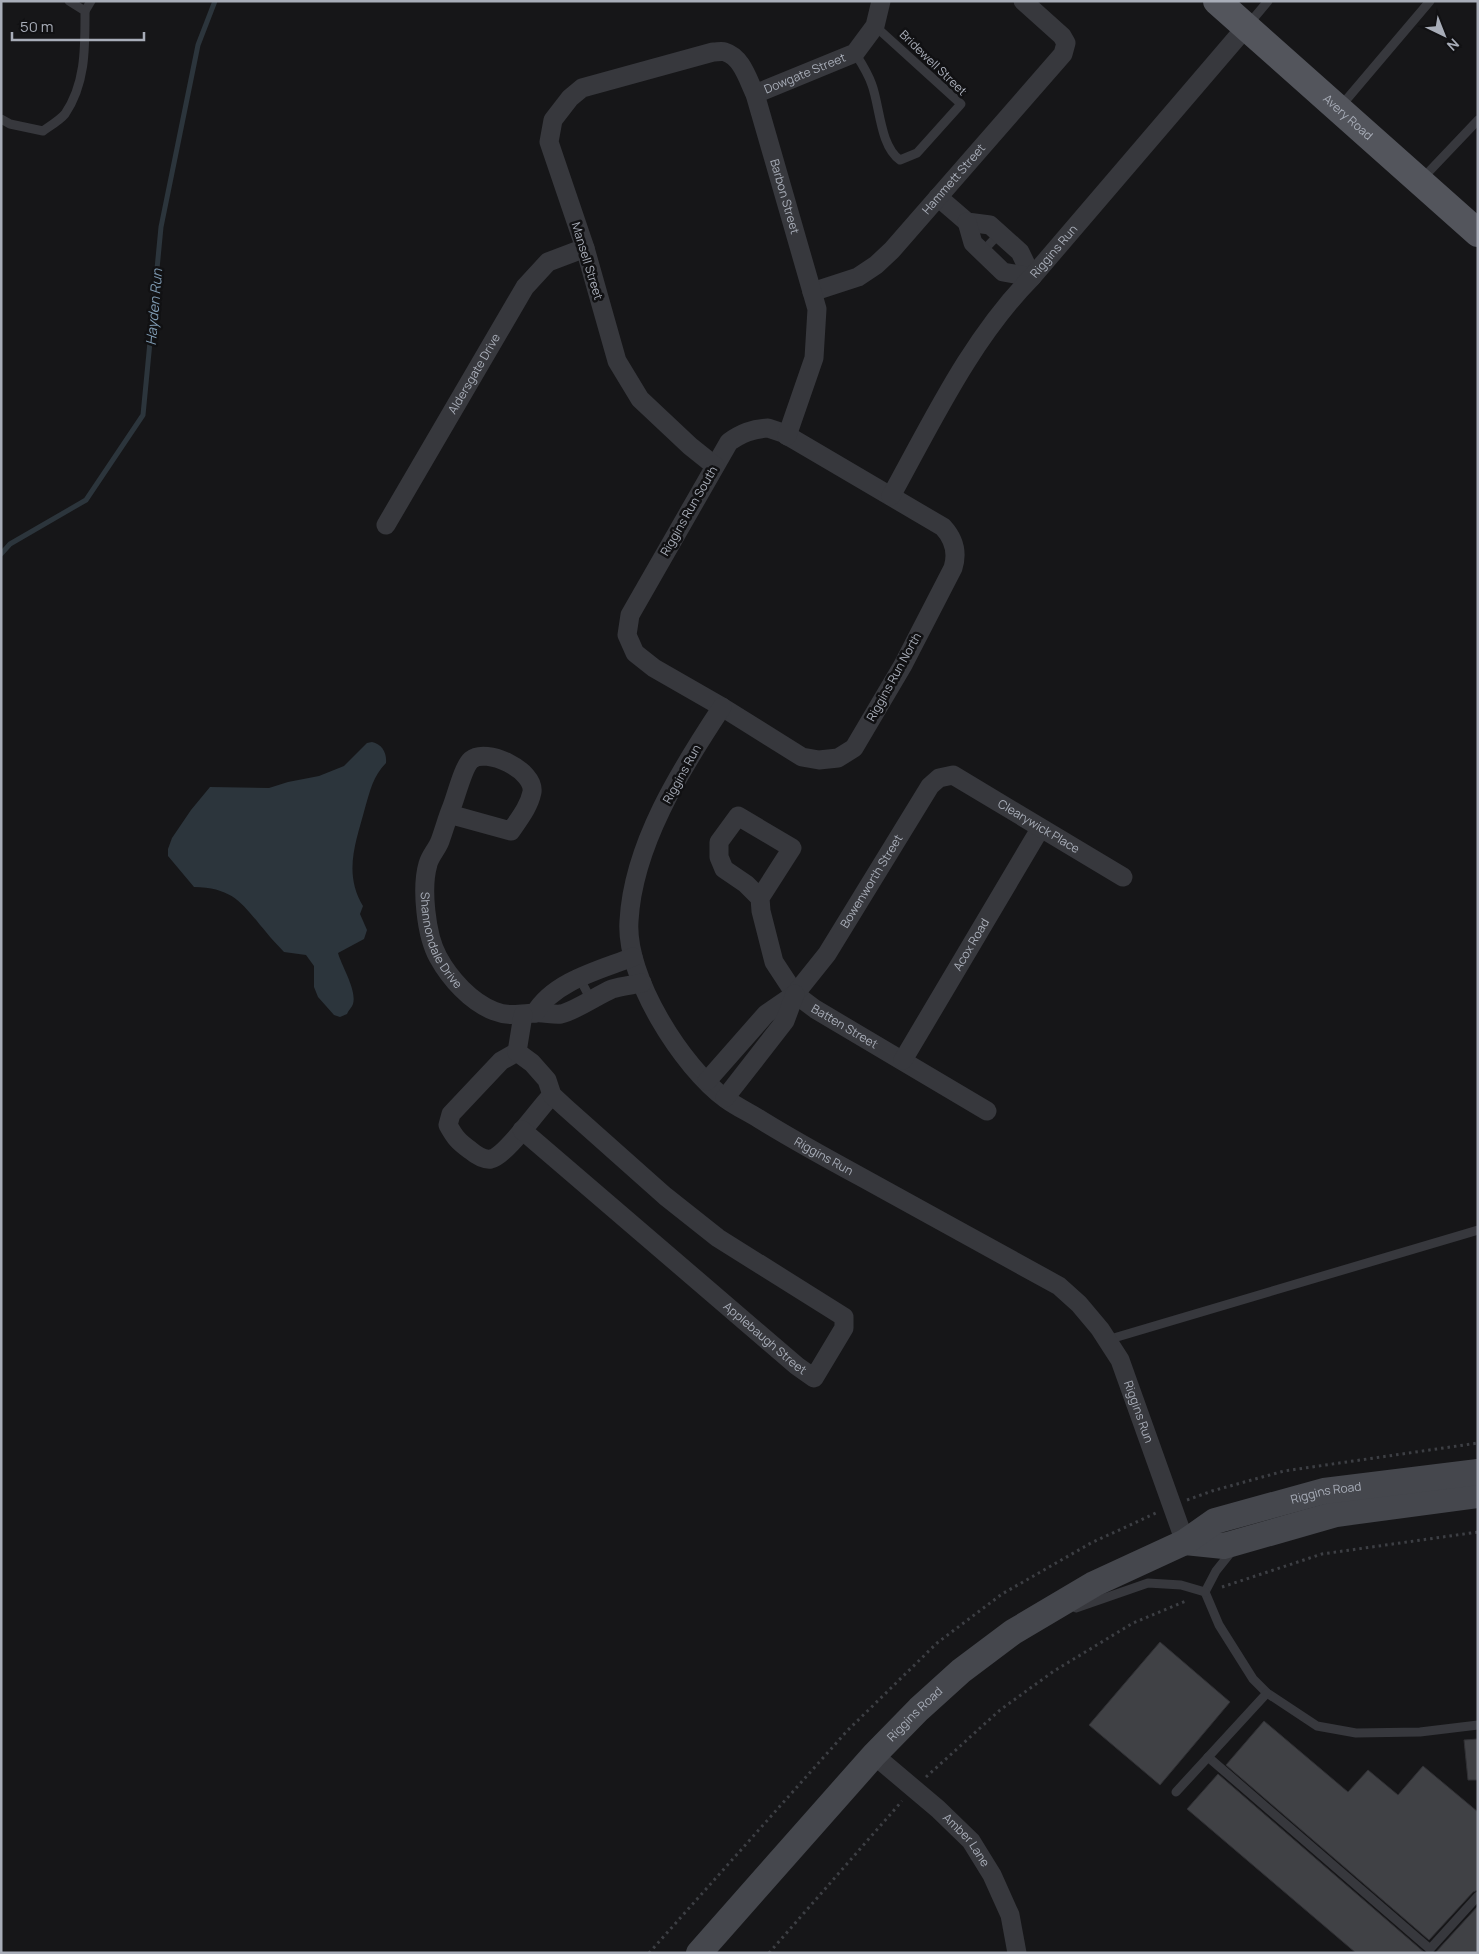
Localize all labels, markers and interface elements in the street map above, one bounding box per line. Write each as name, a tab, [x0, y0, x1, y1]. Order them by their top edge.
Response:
scale bar	[12, 10, 145, 42]
north arrow	[1419, 10, 1469, 60]
text: 50 m	[20, 16, 54, 37]
street label: Bridewell Street	[896, 26, 971, 99]
text: N	[1443, 34, 1463, 55]
street label: Dowgate Street	[761, 49, 848, 97]
street label: Avery Road	[1320, 90, 1377, 144]
street label: Hammett Street	[918, 140, 989, 218]
street label: Barbon Street	[766, 157, 804, 236]
street label: Mansell Street	[568, 220, 607, 302]
street label: Riggins Run	[1026, 221, 1081, 281]
water label: Hayden Run	[141, 267, 166, 346]
street label: Aldersgate Drive	[444, 330, 504, 417]
street label: Riggins Run South	[656, 463, 721, 559]
street label: Riggins Run North	[862, 629, 925, 724]
street label: Riggins Run	[658, 741, 705, 806]
street label: Clearywick Place	[995, 795, 1083, 857]
street label: Bowenworth Street	[836, 831, 907, 931]
street label: Shannondale Drive	[417, 892, 466, 992]
street label: Acox Road	[949, 915, 993, 974]
street label: Batten Street	[808, 1000, 881, 1052]
street label: Riggins Run	[791, 1133, 856, 1179]
street label: Applebaugh Street	[720, 1298, 810, 1378]
street label: Riggins Run	[1120, 1378, 1158, 1445]
street label: Riggins Road	[1289, 1477, 1362, 1508]
street label: Riggins Road	[883, 1683, 946, 1745]
street label: Amber Lane	[939, 1809, 994, 1870]

